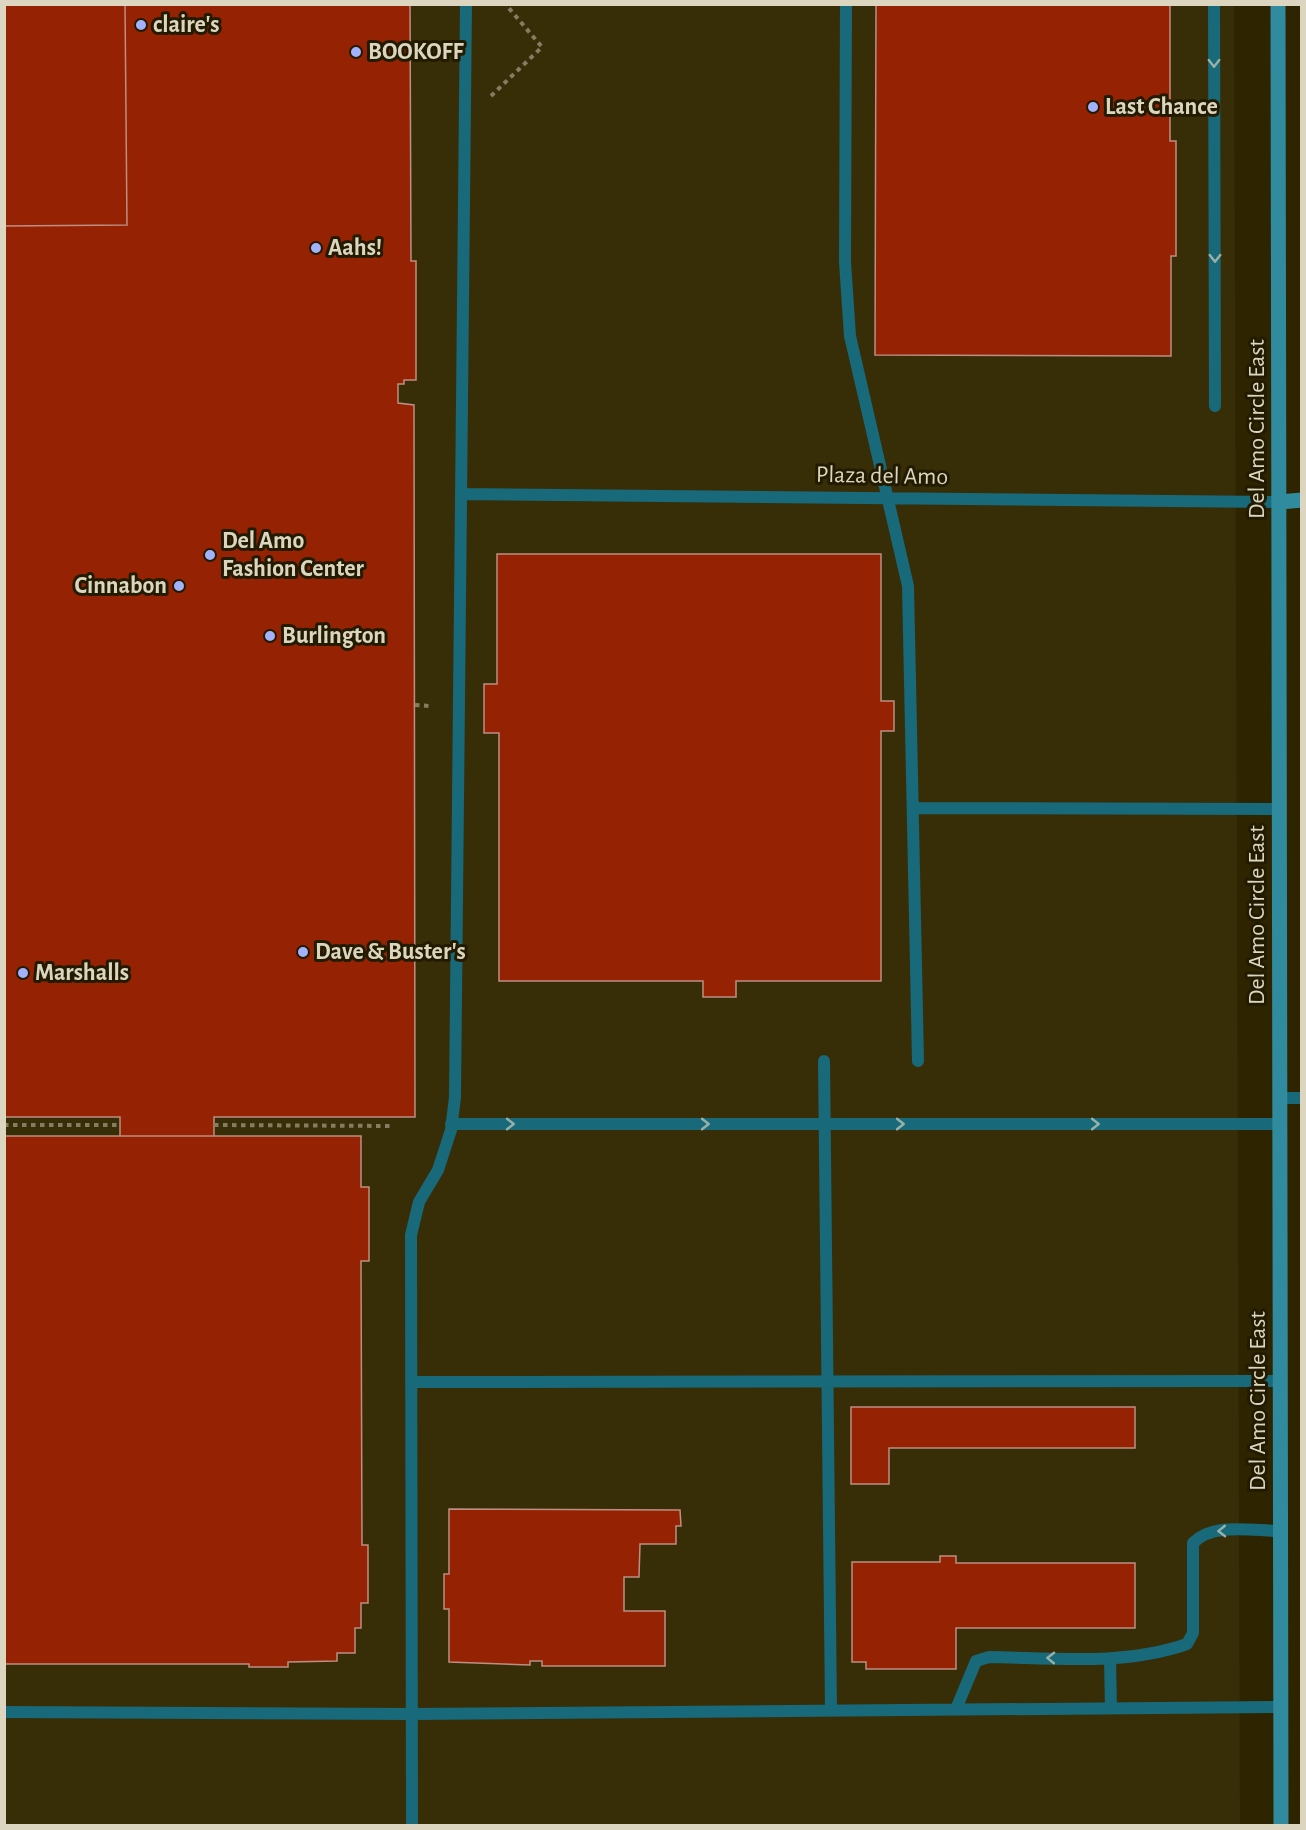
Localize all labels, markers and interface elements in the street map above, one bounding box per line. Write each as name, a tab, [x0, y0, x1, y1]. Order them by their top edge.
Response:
place label: claire's	[153, 13, 219, 37]
marker: claire's	[134, 18, 148, 32]
place label: BOOKOFF	[368, 40, 464, 64]
marker: BOOKOFF	[349, 45, 363, 59]
one-way arrow	[1208, 58, 1220, 67]
place label: Last Chance	[1105, 95, 1218, 119]
marker: Last Chance	[1086, 100, 1100, 114]
place label: Aahs!	[328, 236, 382, 260]
marker: Aahs!	[309, 241, 323, 255]
one-way arrow	[1208, 253, 1221, 262]
street label: Del Amo Circle East	[1245, 339, 1269, 519]
street label: Plaza del Amo	[816, 463, 948, 489]
place label: Del Amo Fashion Center	[222, 529, 365, 581]
marker: Del Amo Fashion Center	[203, 548, 217, 562]
place label: Cinnabon	[75, 574, 167, 598]
marker: Cinnabon	[172, 579, 186, 593]
place label: Burlington	[282, 624, 386, 648]
marker: Burlington	[263, 629, 277, 643]
street label: Del Amo Circle East	[1245, 825, 1269, 1005]
place label: Dave & Buster's	[315, 940, 466, 964]
marker: Dave & Buster's	[296, 945, 310, 959]
place label: Marshalls	[35, 961, 129, 985]
marker: Marshalls	[16, 966, 30, 980]
one-way arrow	[505, 1118, 514, 1130]
one-way arrow	[700, 1118, 709, 1130]
one-way arrow	[895, 1118, 904, 1130]
one-way arrow	[1090, 1118, 1099, 1130]
street label: Del Amo Circle East	[1246, 1311, 1270, 1491]
one-way arrow	[1218, 1525, 1227, 1537]
one-way arrow	[1047, 1651, 1056, 1664]

